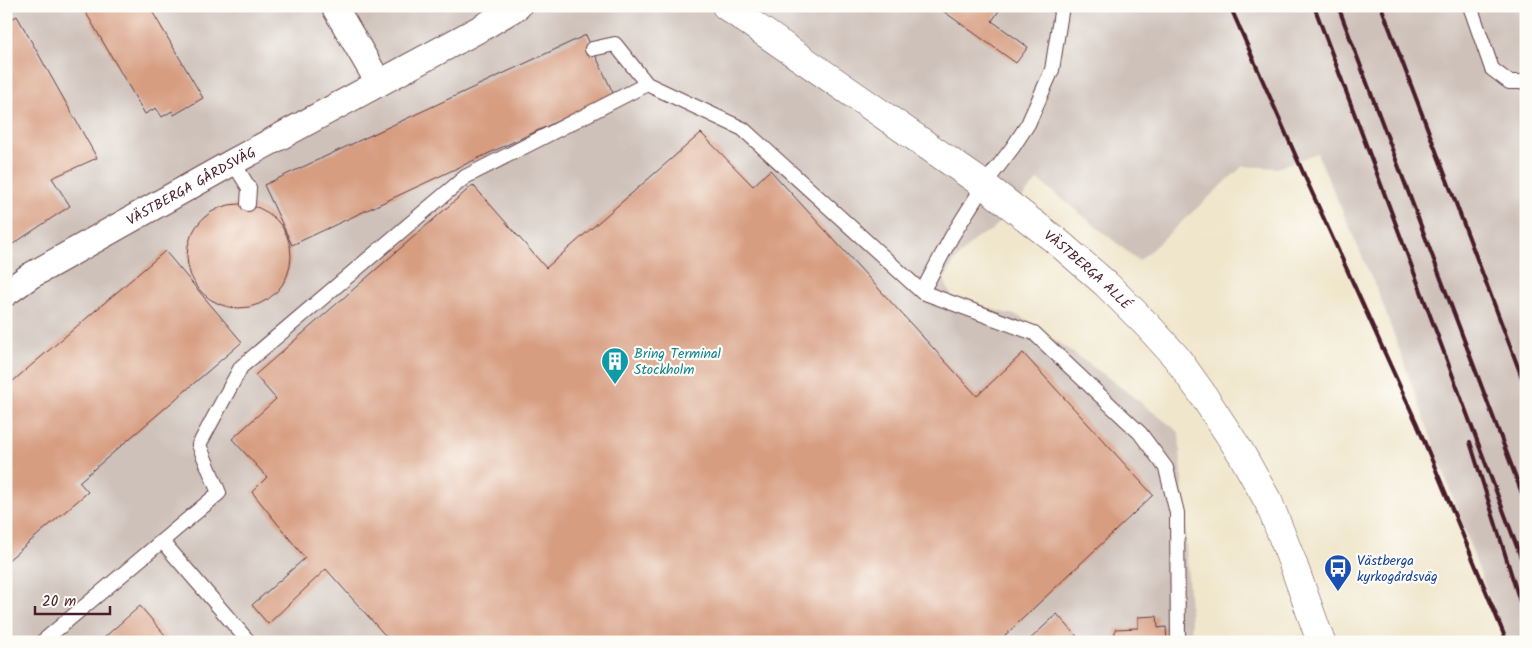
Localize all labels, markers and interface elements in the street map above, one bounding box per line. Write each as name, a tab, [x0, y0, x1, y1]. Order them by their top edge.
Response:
street label: VÄSTBERGA GÅRDSVÄG	[123, 142, 260, 232]
street label: VÄSTBERGA ALLÉ	[1039, 225, 1136, 316]
place label: Bring Terminal Stockholm	[634, 343, 722, 381]
building icon: Bring Terminal Stockholm	[600, 346, 630, 385]
place label: Västberga kyrkogårdsväg	[1357, 550, 1438, 588]
bus stop icon: Västberga kyrkogårdsväg	[1323, 553, 1353, 592]
scale bar	[35, 583, 110, 615]
text: 20 m	[42, 590, 76, 614]

